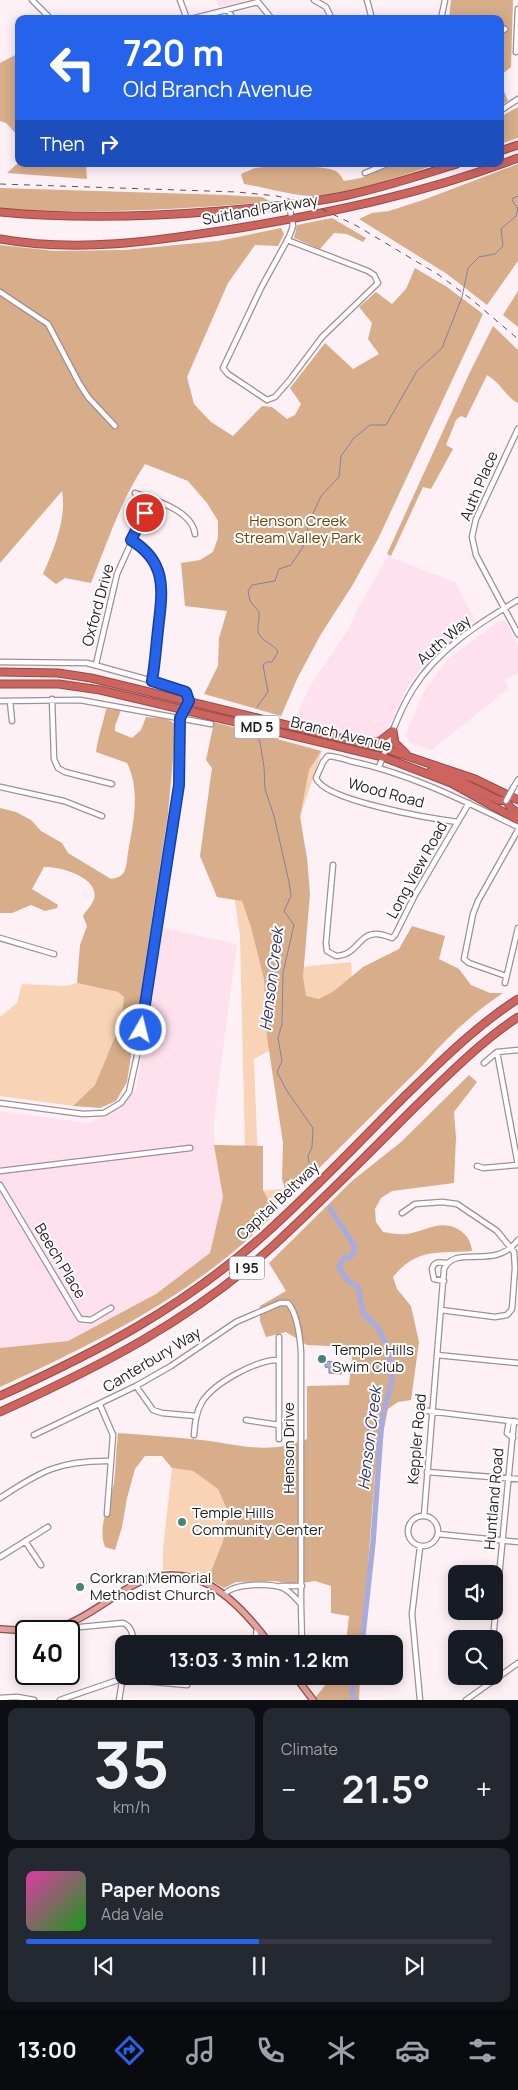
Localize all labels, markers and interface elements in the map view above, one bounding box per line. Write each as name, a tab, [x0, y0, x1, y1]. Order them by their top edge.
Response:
text: 720 m	[123, 29, 224, 77]
icon: left	[40, 35, 105, 100]
text: Old Branch Avenue	[123, 74, 313, 104]
icon: right	[95, 130, 123, 158]
text: Then	[40, 131, 85, 157]
street label: Suitland Parkway	[200, 189, 319, 230]
street label: Auth Place	[454, 447, 503, 524]
pin	[124, 492, 166, 534]
icon: arrive	[131, 499, 159, 527]
park label: Henson Creek Stream Valley Park	[235, 510, 362, 548]
street label: Oxford Drive	[76, 561, 119, 648]
street label: Auth Way	[412, 610, 475, 669]
street label: Branch Avenue	[289, 711, 394, 756]
road number: MD 5	[234, 716, 280, 739]
street label: Wood Road	[346, 772, 427, 813]
street label: Long View Road	[381, 817, 452, 922]
water label: Henson Creek	[254, 924, 288, 1032]
position arrow	[114, 1003, 166, 1055]
street label: Capital Beltway	[232, 1157, 324, 1245]
street label: Beech Place	[30, 1219, 91, 1303]
road number: I 95	[230, 1256, 264, 1280]
street label: Canterbury Way	[99, 1322, 205, 1397]
place label: Temple Hills Swim Club	[332, 1339, 414, 1377]
marker: Temple Hills Swim Club	[316, 1353, 328, 1365]
water label: Henson Creek	[352, 1383, 386, 1491]
street label: Keppler Road	[402, 1393, 431, 1485]
street label: Henson Drive	[278, 1402, 299, 1494]
street label: Huntland Road	[479, 1447, 508, 1551]
place label: Temple Hills Community Center	[192, 1502, 324, 1540]
marker: Temple Hills Community Center	[176, 1516, 188, 1528]
map controls	[448, 1565, 503, 1685]
button: sound	[448, 1565, 503, 1620]
place label: Corkran Memorial Methodist Church	[90, 1567, 216, 1605]
marker: Corkran Memorial Methodist Church	[74, 1581, 86, 1593]
speed limit sign: 40	[15, 1620, 80, 1685]
button: search	[448, 1630, 503, 1685]
text: 13:03 · 3 min · 1.2 km	[169, 1647, 349, 1673]
text: 35	[94, 1719, 169, 1808]
text: Climate	[281, 1738, 338, 1760]
text: 21.5°	[342, 1762, 430, 1814]
text: −	[281, 1770, 296, 1808]
text: +	[476, 1770, 492, 1808]
text: km/h	[113, 1796, 150, 1818]
text: Paper Moons	[101, 1877, 220, 1903]
text: Ada Vale	[101, 1903, 164, 1925]
icon: previous	[90, 1952, 118, 1980]
icon: pause	[245, 1952, 273, 1980]
icon: next	[400, 1952, 428, 1980]
icon: directions	[112, 2033, 147, 2068]
icon: music	[183, 2033, 218, 2068]
icon: phone	[253, 2033, 288, 2068]
icon: climate	[324, 2033, 359, 2068]
icon: car	[395, 2033, 430, 2068]
icon: filters	[465, 2033, 500, 2068]
text: 13:00	[18, 2035, 77, 2065]

